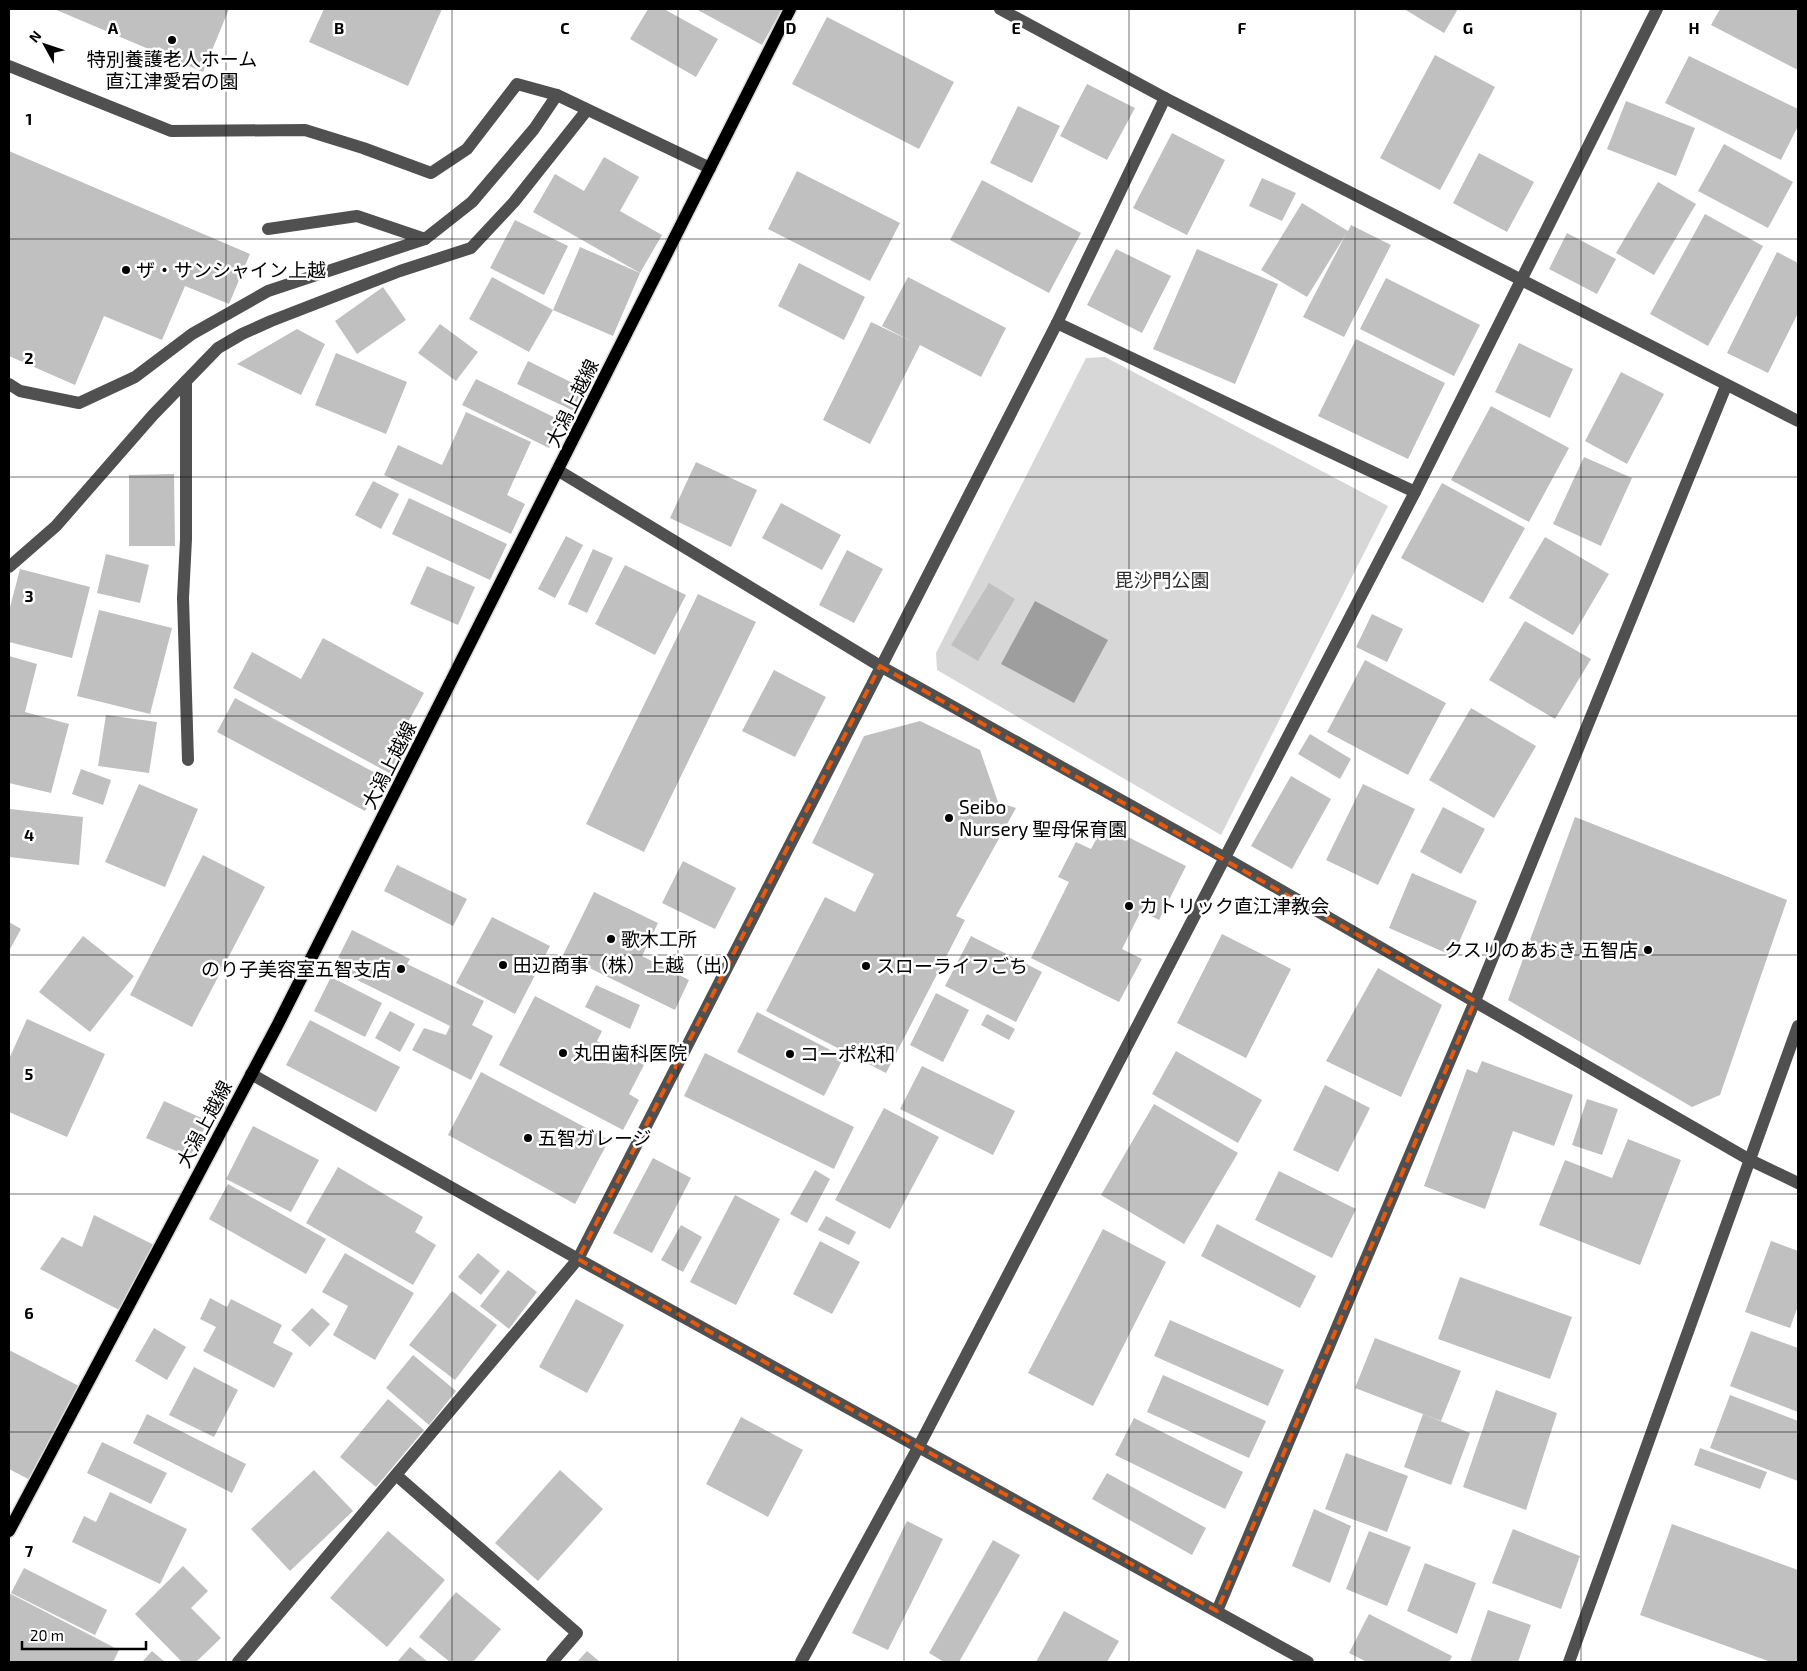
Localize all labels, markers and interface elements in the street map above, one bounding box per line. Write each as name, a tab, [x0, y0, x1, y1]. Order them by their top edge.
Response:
text: A	[108, 18, 119, 37]
text: B	[334, 18, 344, 37]
text: C	[560, 18, 570, 37]
text: D	[786, 18, 797, 37]
text: E	[1011, 18, 1021, 37]
text: F	[1238, 18, 1247, 37]
text: G	[1463, 18, 1473, 37]
text: H	[1688, 18, 1700, 37]
north arrow	[20, 20, 70, 70]
text: N	[25, 27, 44, 46]
marker: 特別養護老人ホーム 直江津愛宕の園	[166, 34, 178, 46]
place label: 特別養護老人ホーム 直江津愛宕の園	[87, 47, 257, 92]
text: 1	[26, 109, 32, 128]
place label: ザ・サンシャイン上越	[136, 258, 326, 281]
marker: ザ・サンシャイン上越	[120, 264, 132, 276]
text: 2	[24, 348, 34, 367]
street label: 大潟上越線	[540, 355, 603, 451]
park label: 毘沙門公園	[1114, 568, 1210, 591]
text: 3	[24, 586, 34, 605]
street label: 大潟上越線	[357, 717, 420, 812]
place label: Seibo Nursery 聖母保育園	[959, 795, 1127, 840]
marker: Seibo Nursery 聖母保育園	[943, 812, 955, 824]
text: 4	[24, 825, 34, 844]
place label: カトリック直江津教会	[1139, 894, 1329, 917]
marker: カトリック直江津教会	[1123, 900, 1135, 912]
place label: 歌木工所	[621, 927, 697, 950]
marker: 歌木工所	[605, 933, 617, 945]
place label: クスリのあおき 五智店	[1444, 938, 1638, 961]
marker: クスリのあおき 五智店	[1642, 944, 1654, 956]
place label: 田辺商事（株）上越（出）	[513, 953, 741, 976]
place label: スローライフごち	[876, 954, 1028, 977]
place label: のり子美容室五智支店	[201, 957, 391, 980]
marker: 田辺商事（株）上越（出）	[497, 959, 509, 971]
marker: スローライフごち	[860, 960, 872, 972]
marker: のり子美容室五智支店	[395, 963, 407, 975]
place label: 丸田歯科医院	[573, 1041, 687, 1064]
place label: コーポ松和	[800, 1042, 895, 1065]
marker: 丸田歯科医院	[557, 1047, 569, 1059]
marker: コーポ松和	[784, 1048, 796, 1060]
text: 5	[25, 1064, 34, 1083]
street label: 大潟上越線	[171, 1076, 236, 1171]
place label: 五智ガレージ	[538, 1126, 652, 1149]
marker: 五智ガレージ	[522, 1132, 534, 1144]
text: 6	[24, 1303, 34, 1322]
text: 7	[25, 1541, 34, 1560]
scale bar	[22, 1618, 146, 1650]
text: 20 m	[30, 1626, 64, 1644]

